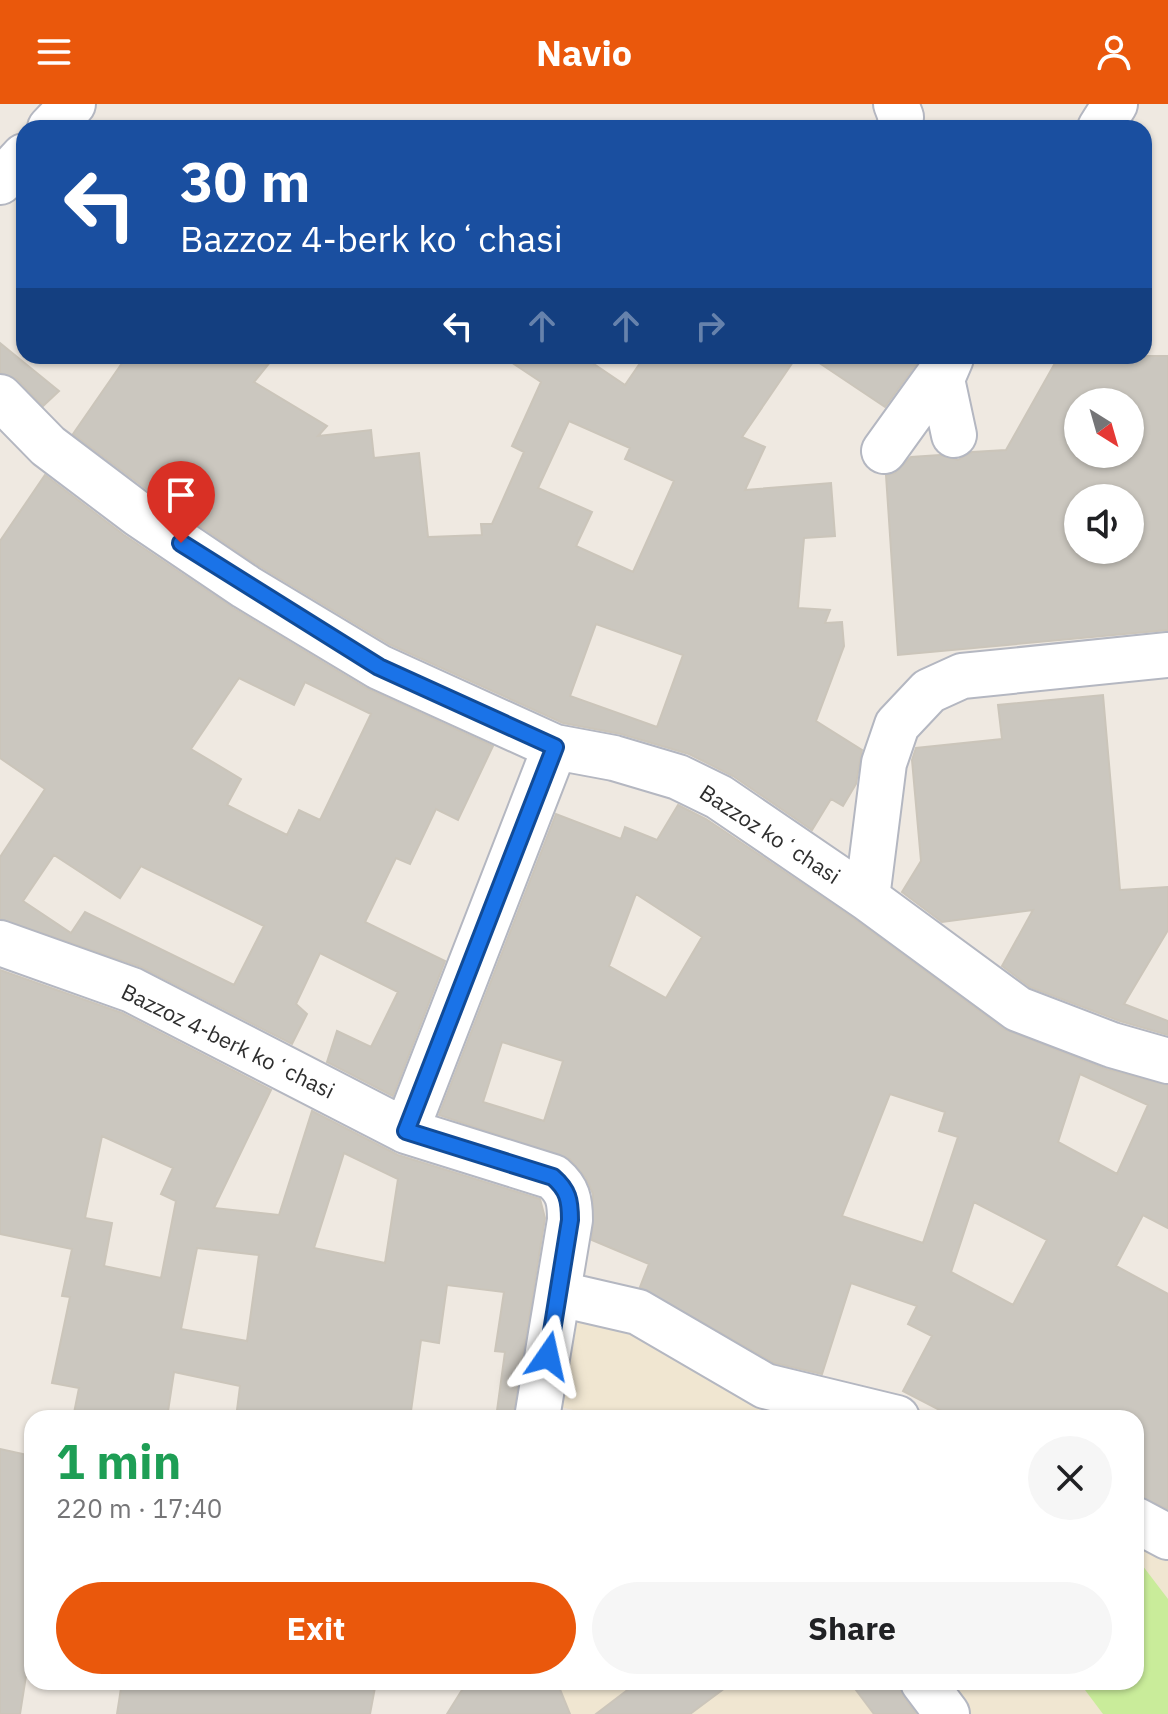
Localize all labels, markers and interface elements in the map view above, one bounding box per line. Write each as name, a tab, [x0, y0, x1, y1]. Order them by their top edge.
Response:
text: Navio	[536, 29, 632, 76]
icon: menu	[32, 30, 76, 74]
icon: person	[1092, 30, 1136, 74]
text: 30 m	[180, 145, 310, 217]
icon: left	[48, 152, 152, 256]
text: Bazzoz 4-berk koʻchasi	[180, 215, 563, 262]
icon: left	[436, 304, 480, 348]
icon: ahead	[520, 304, 564, 348]
icon: ahead	[604, 304, 648, 348]
icon: right	[688, 304, 732, 348]
north arrow	[1064, 388, 1144, 468]
map controls	[1064, 388, 1144, 564]
pin	[147, 461, 215, 543]
icon: arrive	[159, 473, 203, 517]
button: sound	[1064, 484, 1144, 564]
street label: Bazzoz koʻchasi	[694, 777, 846, 890]
street label: Bazzoz 4-berk koʻchasi	[117, 976, 340, 1105]
position arrow	[506, 1314, 590, 1398]
text: 1 min	[56, 1430, 181, 1492]
button: close	[1028, 1436, 1112, 1520]
text: 220 m · 17:40	[56, 1491, 222, 1525]
button: Exit	[56, 1582, 576, 1674]
button: Share	[592, 1582, 1112, 1674]

